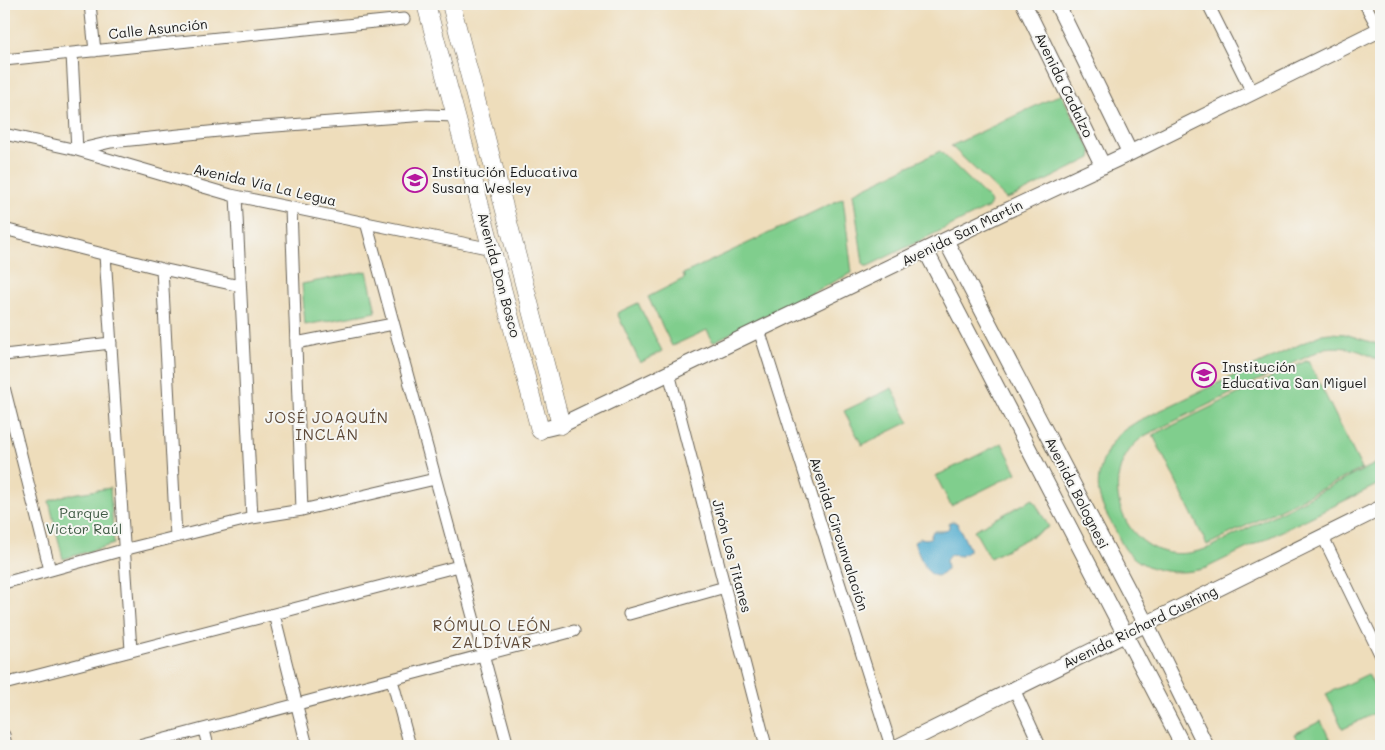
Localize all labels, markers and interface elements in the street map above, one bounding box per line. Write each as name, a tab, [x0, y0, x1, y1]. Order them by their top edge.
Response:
street label: Calle Asunción	[108, 14, 208, 43]
street label: Avenida Cadalzo	[1031, 29, 1098, 140]
street label: Avenida Vía La Legua	[192, 159, 338, 210]
place label: Institución Educativa Susana Wesley	[432, 162, 578, 197]
school or university icon: Institución Educativa Susana Wesley	[402, 167, 428, 193]
street label: Avenida San Martín	[898, 195, 1026, 270]
street label: Avenida Don Bosco	[474, 210, 525, 340]
place label: Institución Educativa San Miguel	[1222, 357, 1367, 392]
school or university icon: Institución Educativa San Miguel	[1191, 362, 1217, 388]
district label: JOSÉ JOAQUÍN INCLÁN	[265, 407, 389, 444]
street label: Avenida Bolognesi	[1041, 434, 1114, 552]
street label: Avenida Circunvalación	[806, 455, 873, 613]
street label: Jirón Los Titanes	[708, 497, 757, 615]
park label: Parque Victor Raúl	[46, 503, 122, 538]
street label: Avenida Richard Cushing	[1059, 581, 1220, 672]
district label: RÓMULO LEÓN ZALDÍVAR	[433, 615, 551, 652]

